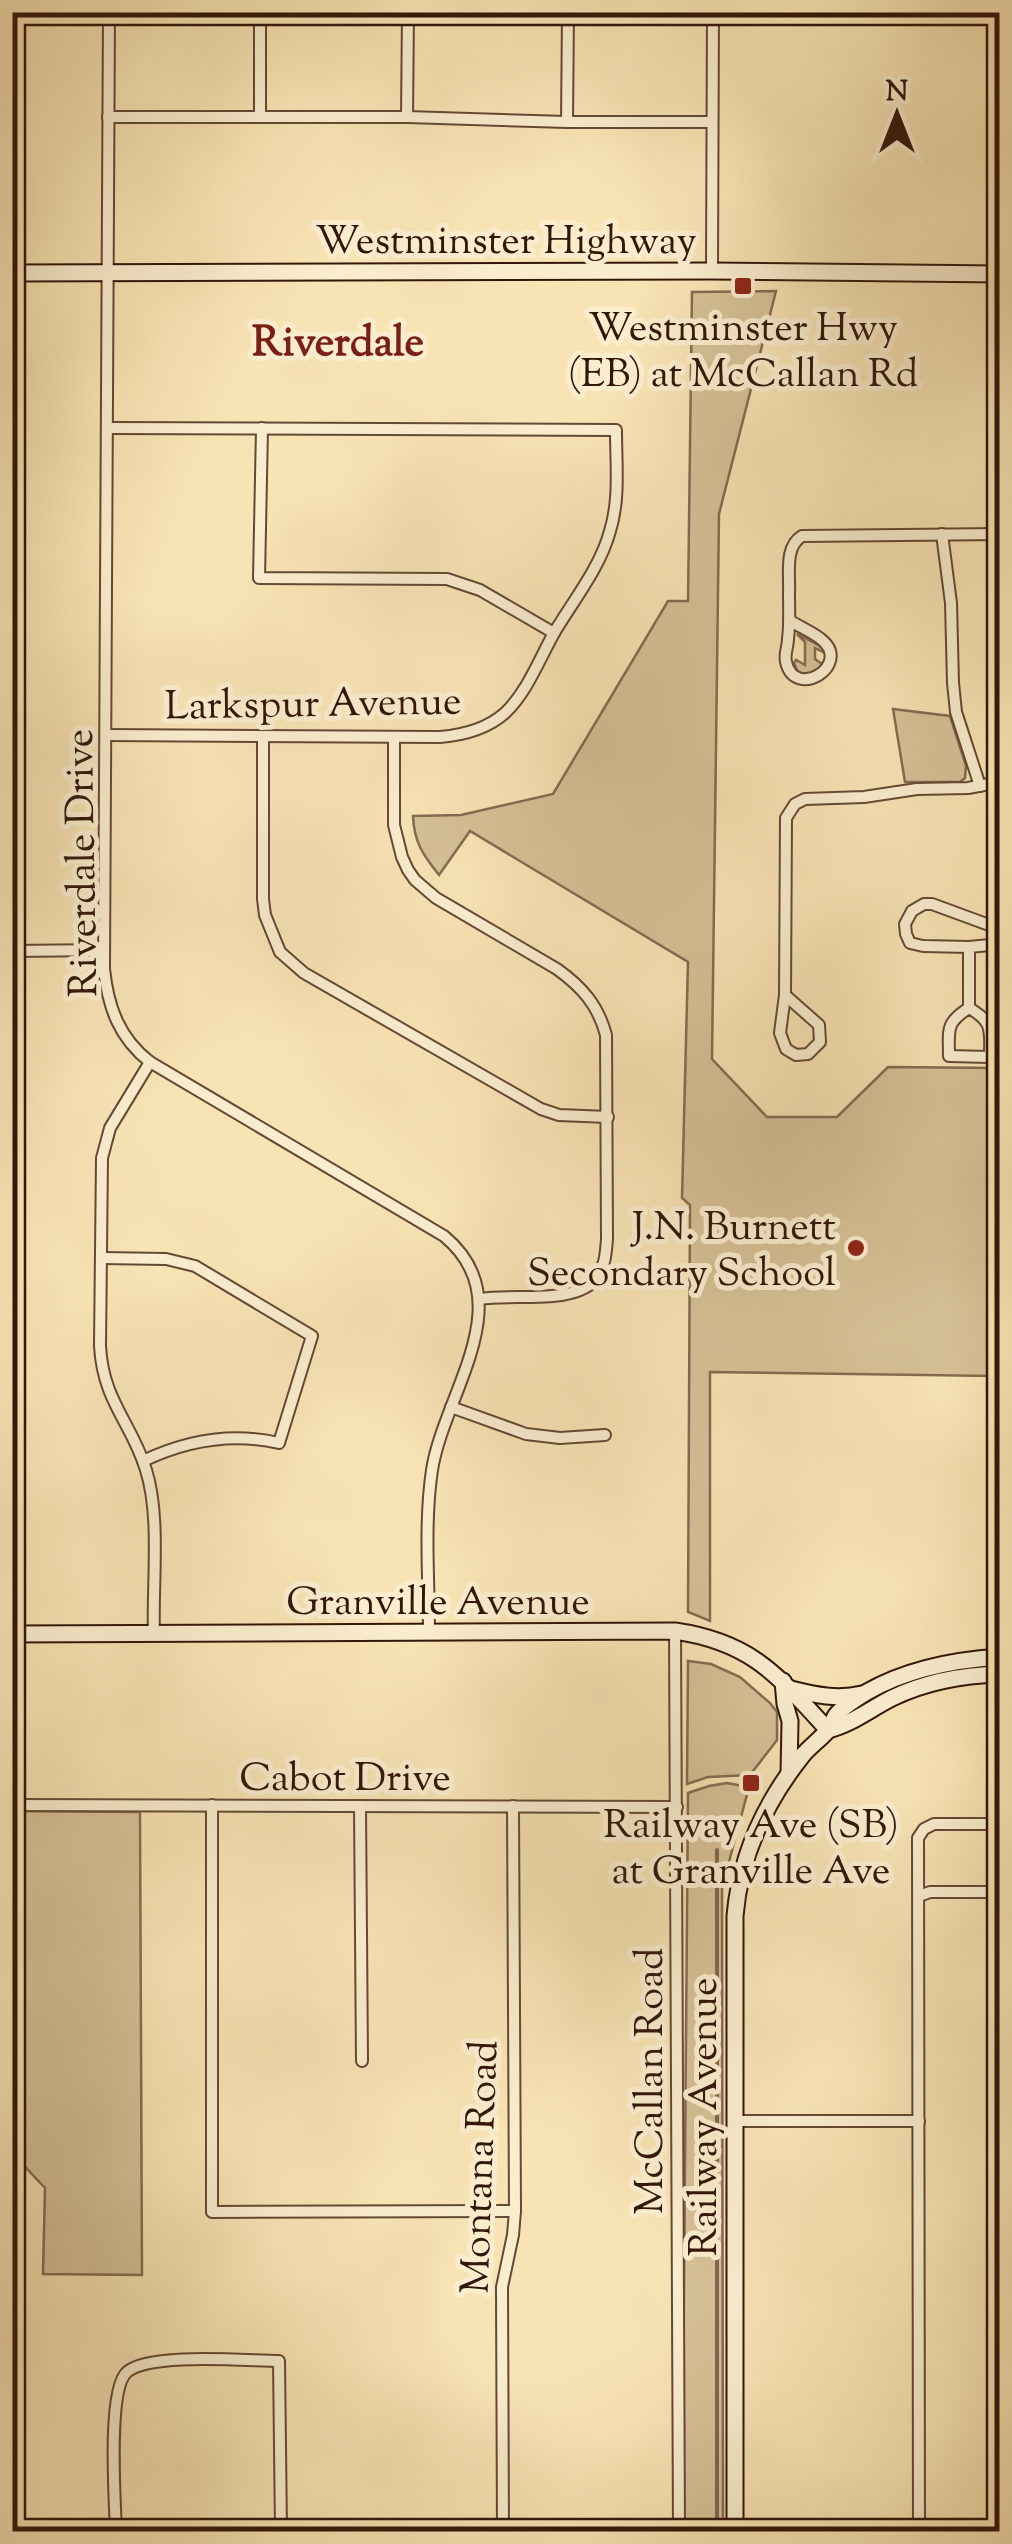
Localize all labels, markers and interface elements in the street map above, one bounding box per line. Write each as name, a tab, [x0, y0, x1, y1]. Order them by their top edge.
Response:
north arrow	[847, 65, 947, 165]
text: N	[886, 73, 908, 113]
street label: Westminster Highway	[315, 215, 697, 272]
marker: Westminster Hwy (EB) at McCallan Rd	[732, 275, 754, 297]
place label: Westminster Hwy (EB) at McCallan Rd	[568, 302, 918, 405]
district label: Riverdale	[252, 315, 424, 375]
street label: Larkspur Avenue	[164, 675, 462, 738]
street label: Riverdale Drive	[54, 728, 115, 998]
place label: J.N. Burnett Secondary School	[527, 1201, 836, 1304]
marker: J.N. Burnett Secondary School	[845, 1237, 867, 1259]
street label: Granville Avenue	[286, 1576, 590, 1633]
street label: Cabot Drive	[239, 1752, 451, 1809]
marker: Railway Ave (SB) at Granville Ave	[740, 1772, 762, 1794]
place label: Railway Ave (SB) at Granville Ave	[603, 1799, 899, 1902]
street label: McCallan Road	[624, 1947, 681, 2215]
street label: Railway Avenue	[678, 1977, 735, 2257]
street label: Montana Road	[450, 2039, 515, 2295]

